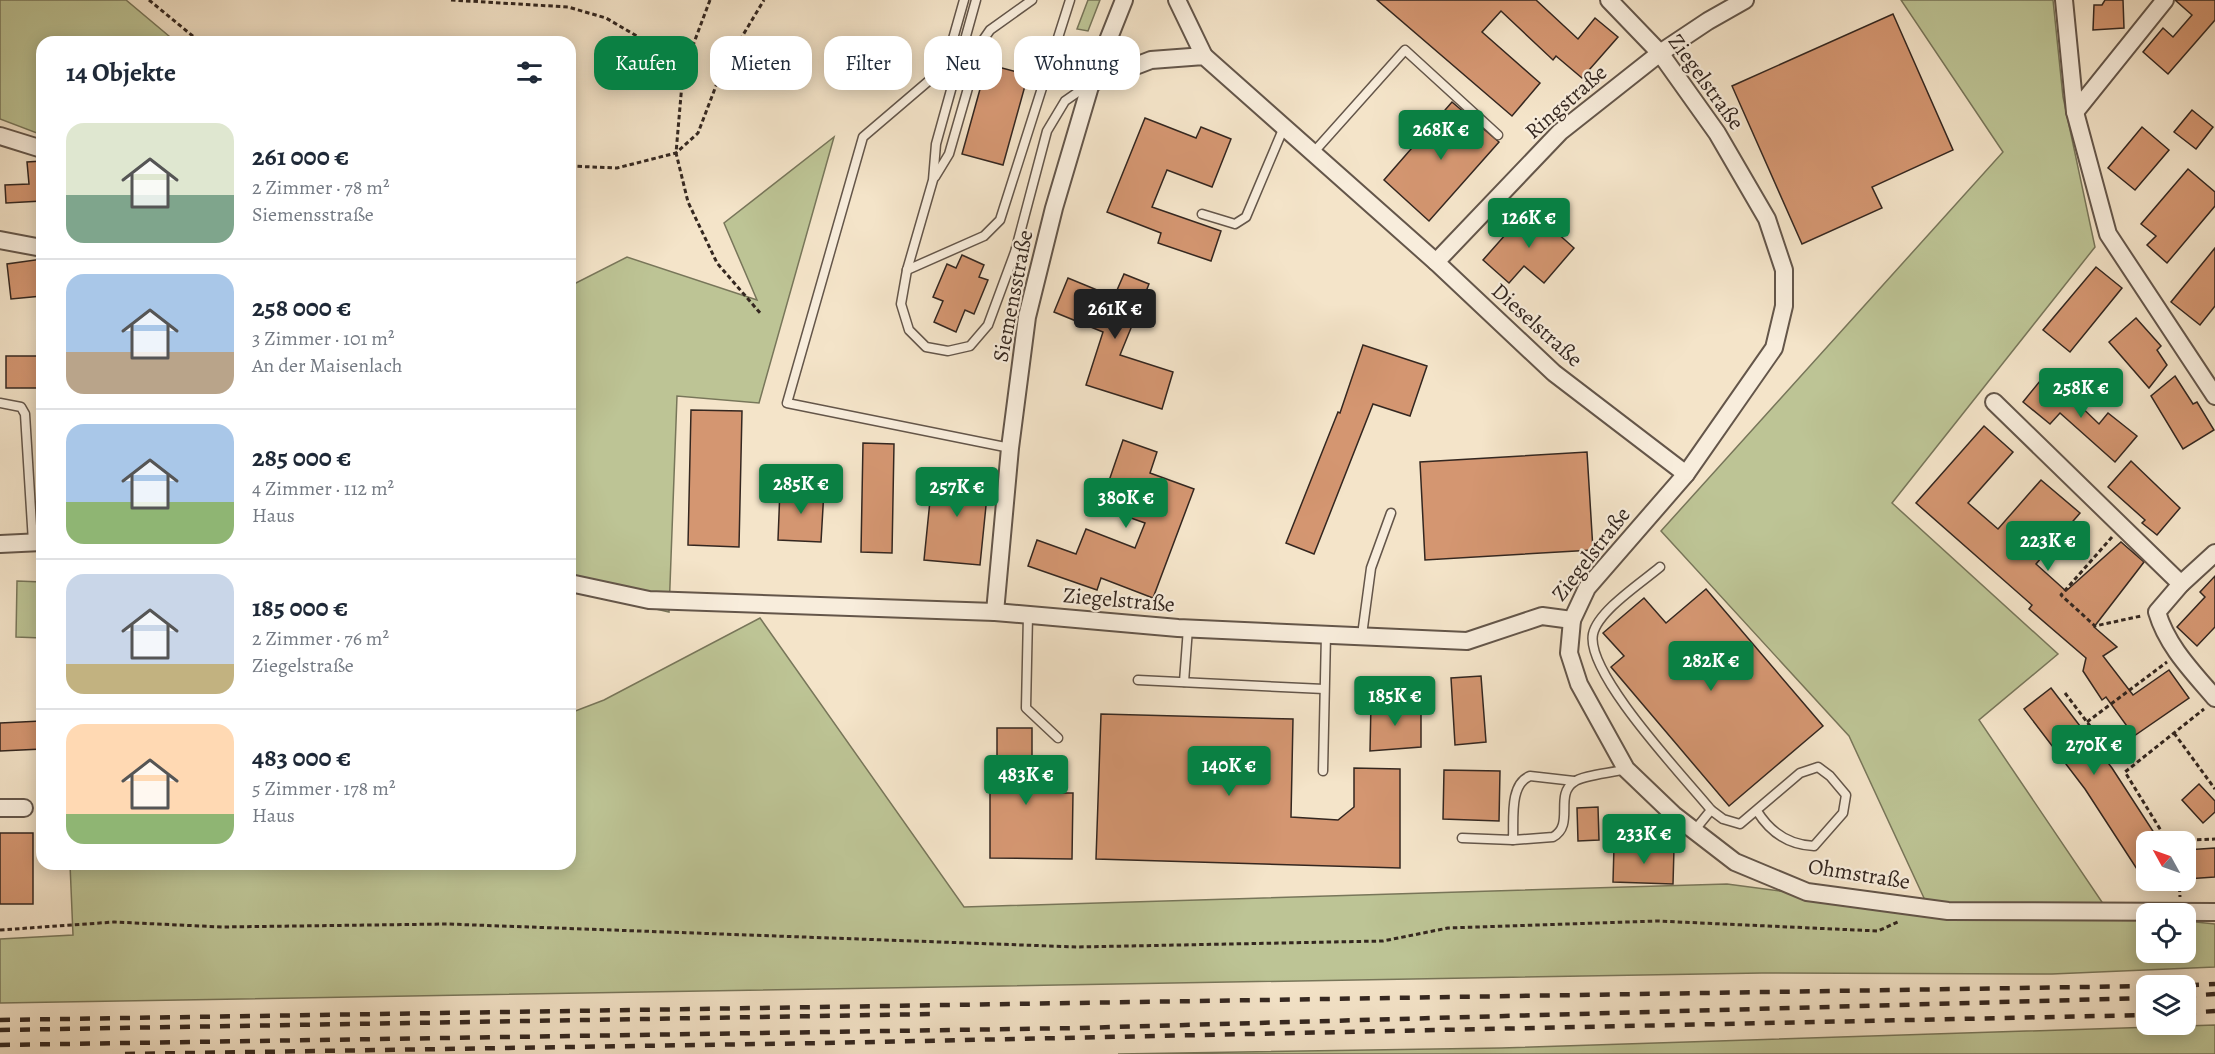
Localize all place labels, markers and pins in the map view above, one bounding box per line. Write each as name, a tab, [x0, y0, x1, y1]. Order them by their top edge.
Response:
pin: 268K €	[1392, 110, 1490, 161]
pin: 126K €	[1480, 198, 1578, 249]
pin: 261K €	[1066, 289, 1164, 340]
pin: 258K €	[2032, 368, 2130, 419]
pin: 285K €	[752, 464, 850, 515]
pin: 257K €	[908, 467, 1006, 518]
pin: 380K €	[1077, 478, 1175, 529]
pin: 223K €	[1999, 521, 2097, 572]
pin: 282K €	[1662, 641, 1760, 692]
pin: 185K €	[1346, 676, 1444, 727]
pin: 270K €	[2045, 725, 2143, 776]
pin: 140K €	[1180, 746, 1278, 797]
pin: 483K €	[977, 755, 1075, 806]
pin: 233K €	[1595, 814, 1693, 865]

